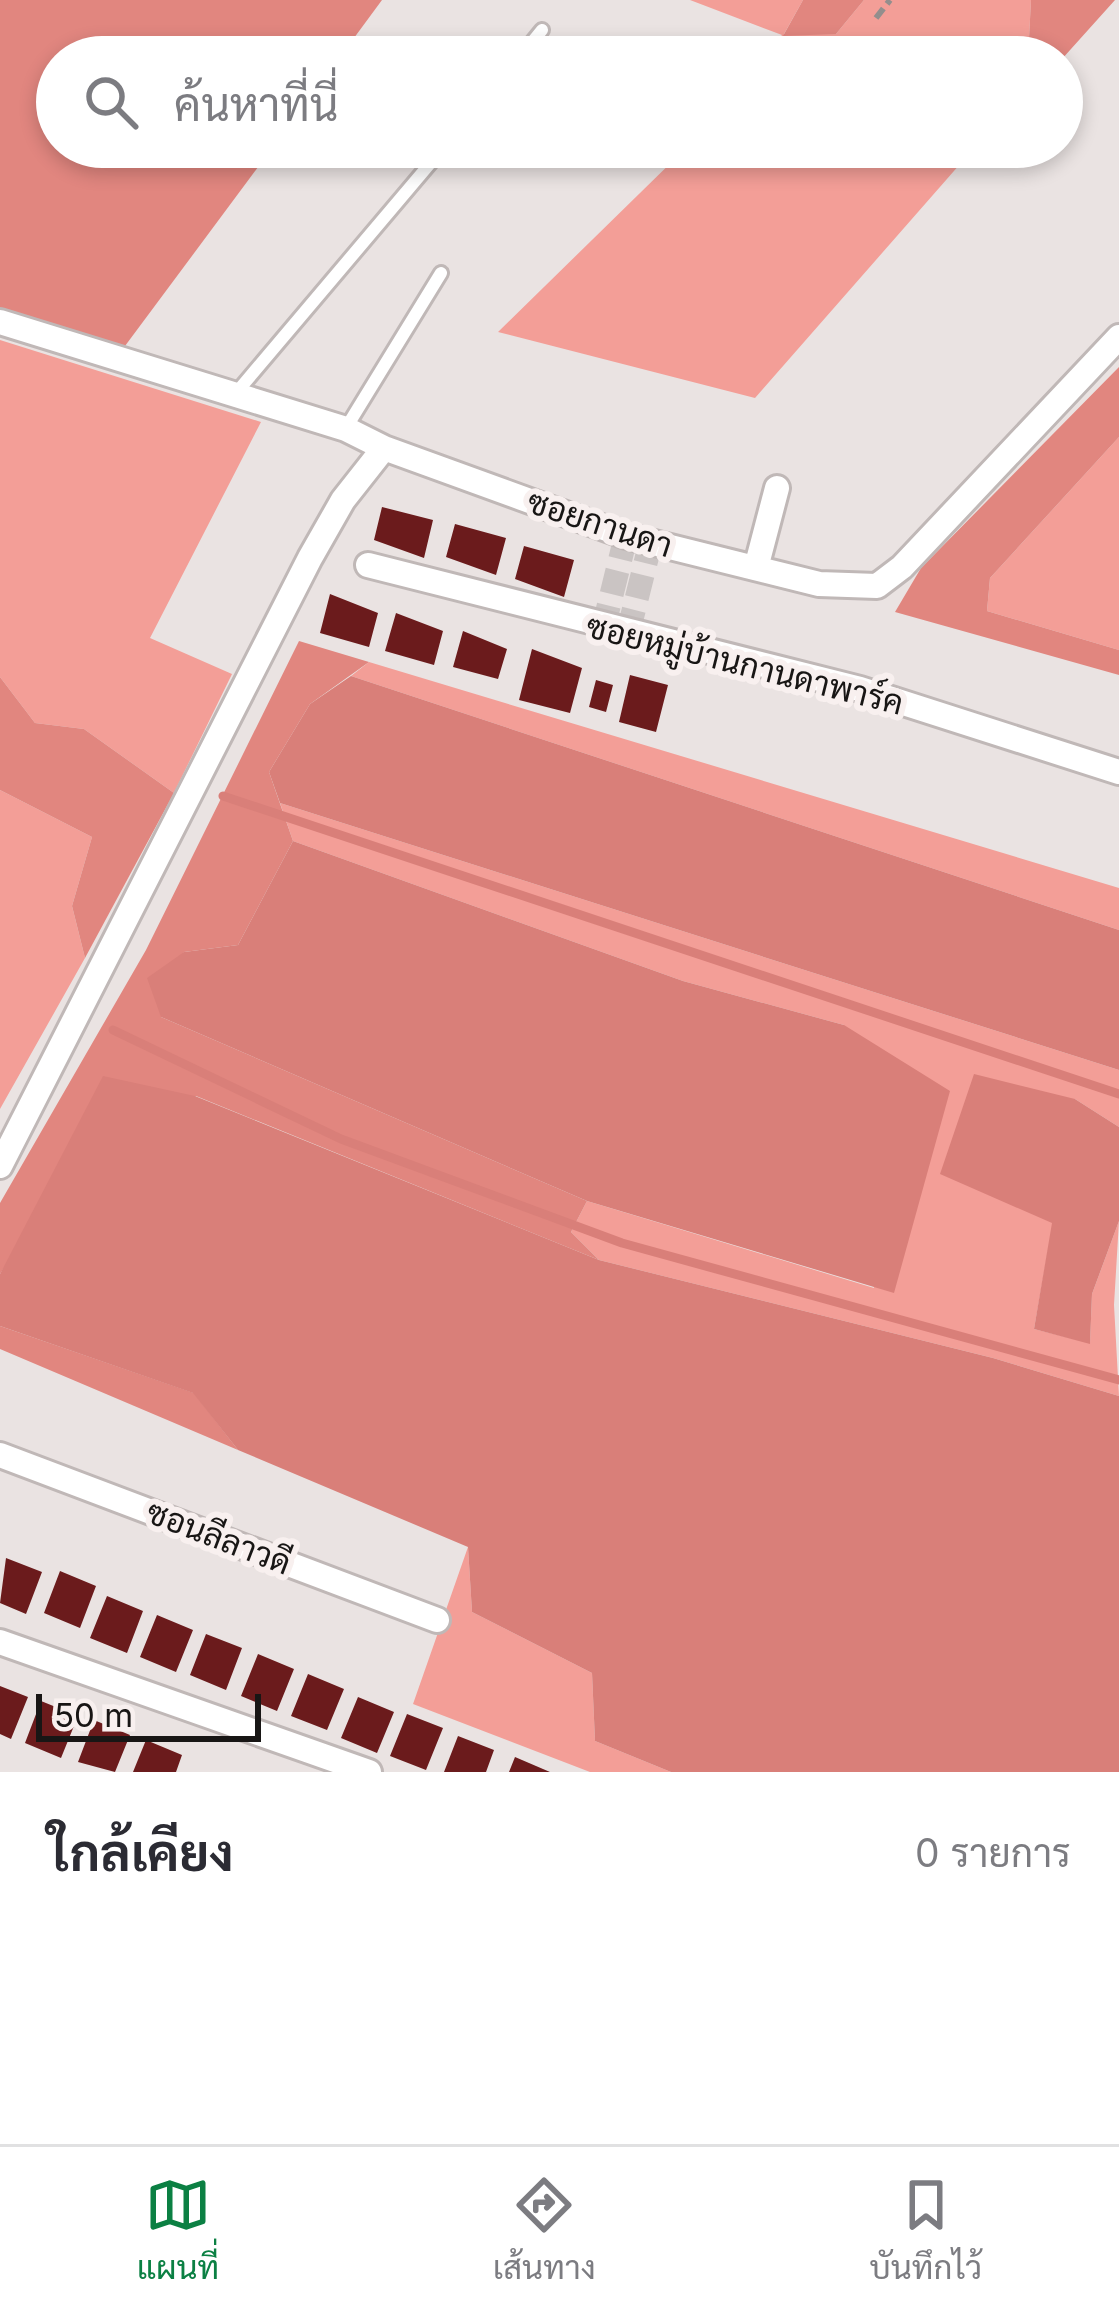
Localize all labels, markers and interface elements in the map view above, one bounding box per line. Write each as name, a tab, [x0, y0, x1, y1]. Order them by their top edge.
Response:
search box	[36, 36, 1083, 168]
icon: search	[78, 69, 144, 135]
text: ค้นหาที่นี่	[174, 77, 338, 132]
street label: ซอยกานดา	[522, 481, 678, 565]
street label: ซอยหมู่บ้านกานดาพาร์ค	[582, 605, 908, 726]
street label: ซอนลีลาวดี	[141, 1491, 297, 1583]
scale bar	[36, 1688, 261, 1741]
text: 50 m	[54, 1695, 133, 1735]
text: ใกล้เคียง	[48, 1822, 234, 1883]
text: 0 รายการ	[915, 1829, 1071, 1876]
tab: แผนที่	[137, 2172, 219, 2287]
tab: เส้นทาง	[493, 2172, 596, 2287]
tab: บันทึกไว้	[869, 2172, 982, 2287]

